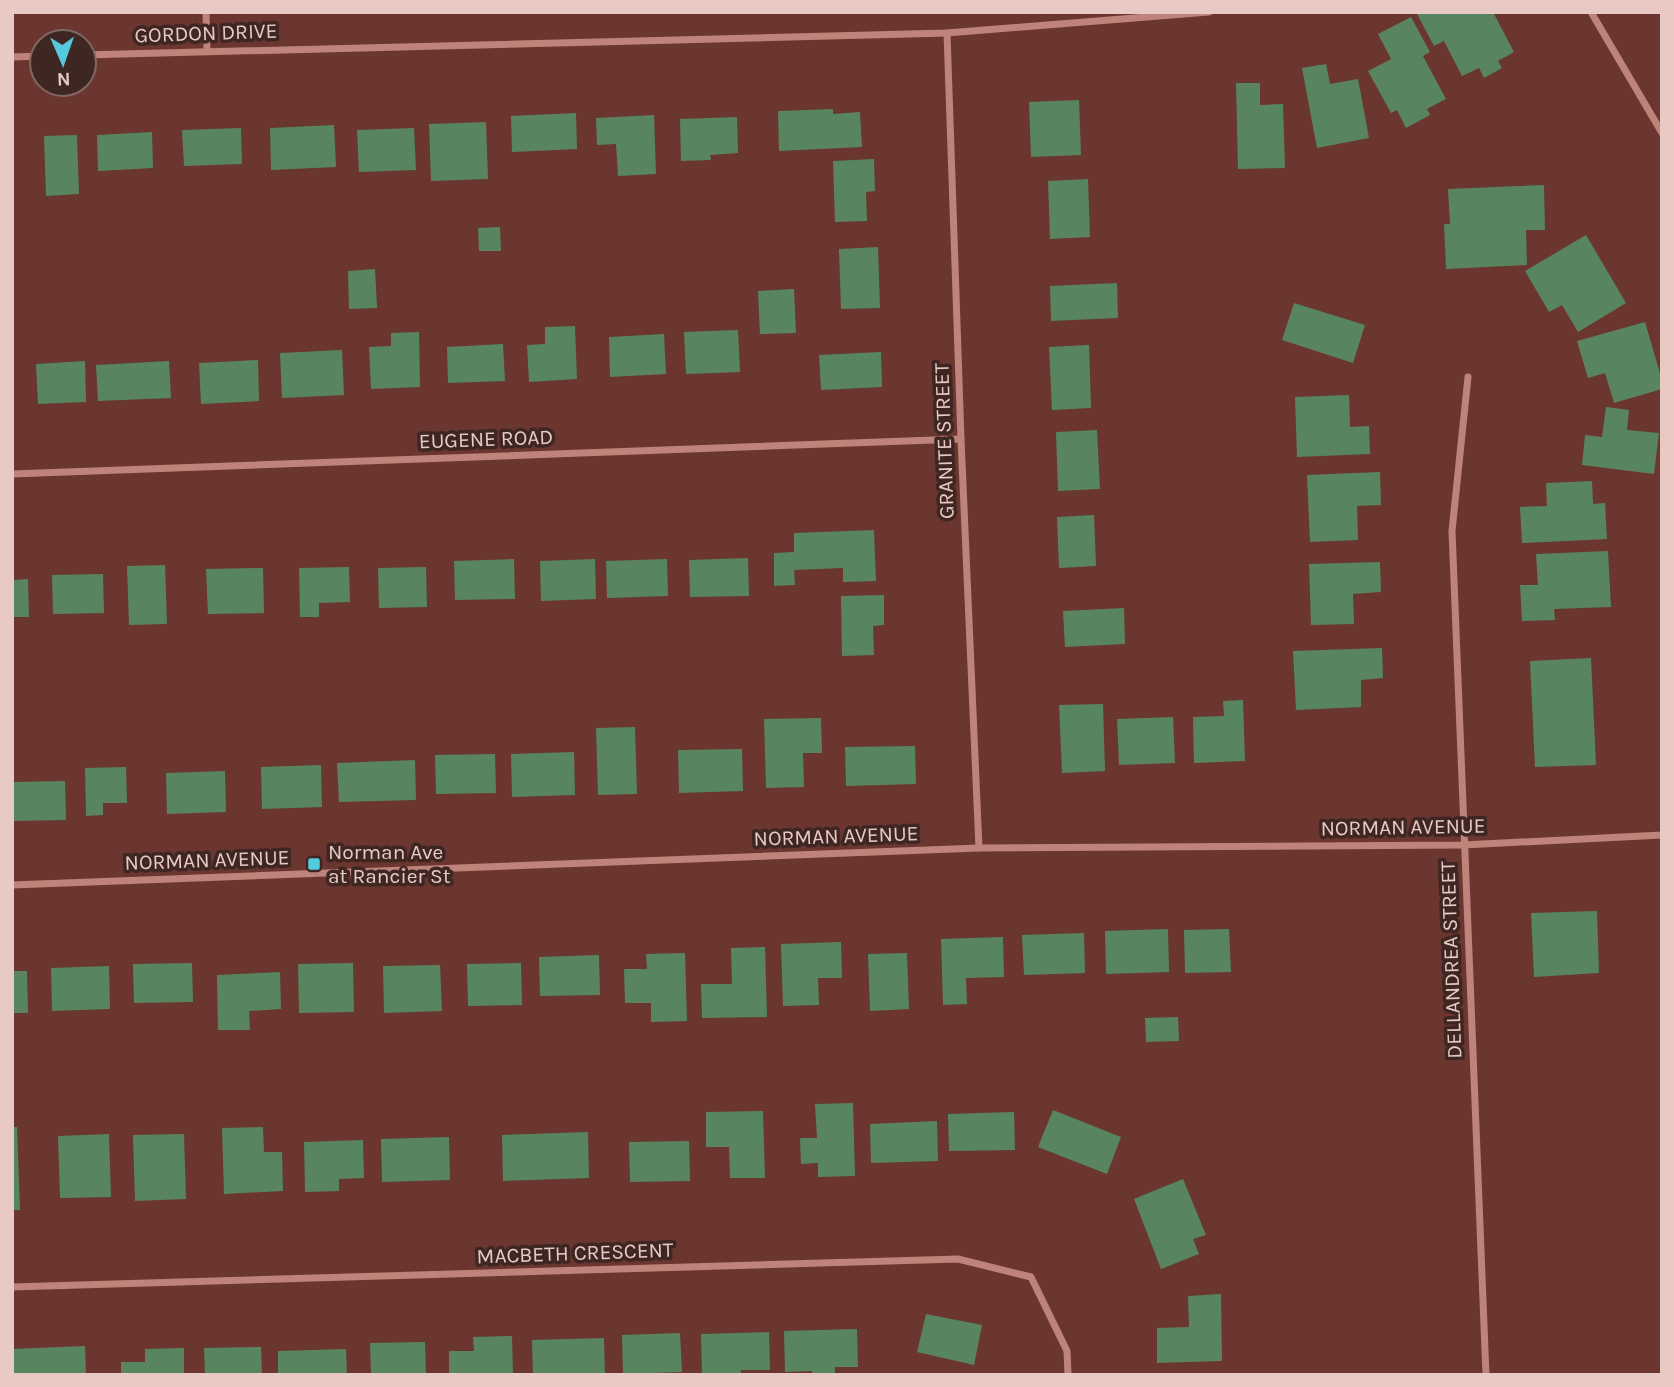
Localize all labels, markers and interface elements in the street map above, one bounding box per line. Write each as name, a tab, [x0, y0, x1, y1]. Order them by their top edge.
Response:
street label: GORDON DRIVE	[134, 19, 278, 47]
north arrow	[28, 28, 98, 98]
text: N	[56, 68, 71, 90]
street label: GRANITE STREET	[929, 362, 959, 519]
street label: EUGENE ROAD	[418, 425, 554, 453]
street label: NORMAN AVENUE	[1320, 814, 1486, 840]
street label: NORMAN AVENUE	[753, 821, 919, 851]
place label: Norman Ave at Rancier St	[328, 840, 451, 888]
street label: NORMAN AVENUE	[124, 845, 290, 875]
marker: Norman Ave at Rancier St	[306, 856, 322, 872]
street label: DELLANDREA STREET	[1436, 860, 1466, 1059]
street label: MACBETH CRESCENT	[476, 1238, 674, 1268]

